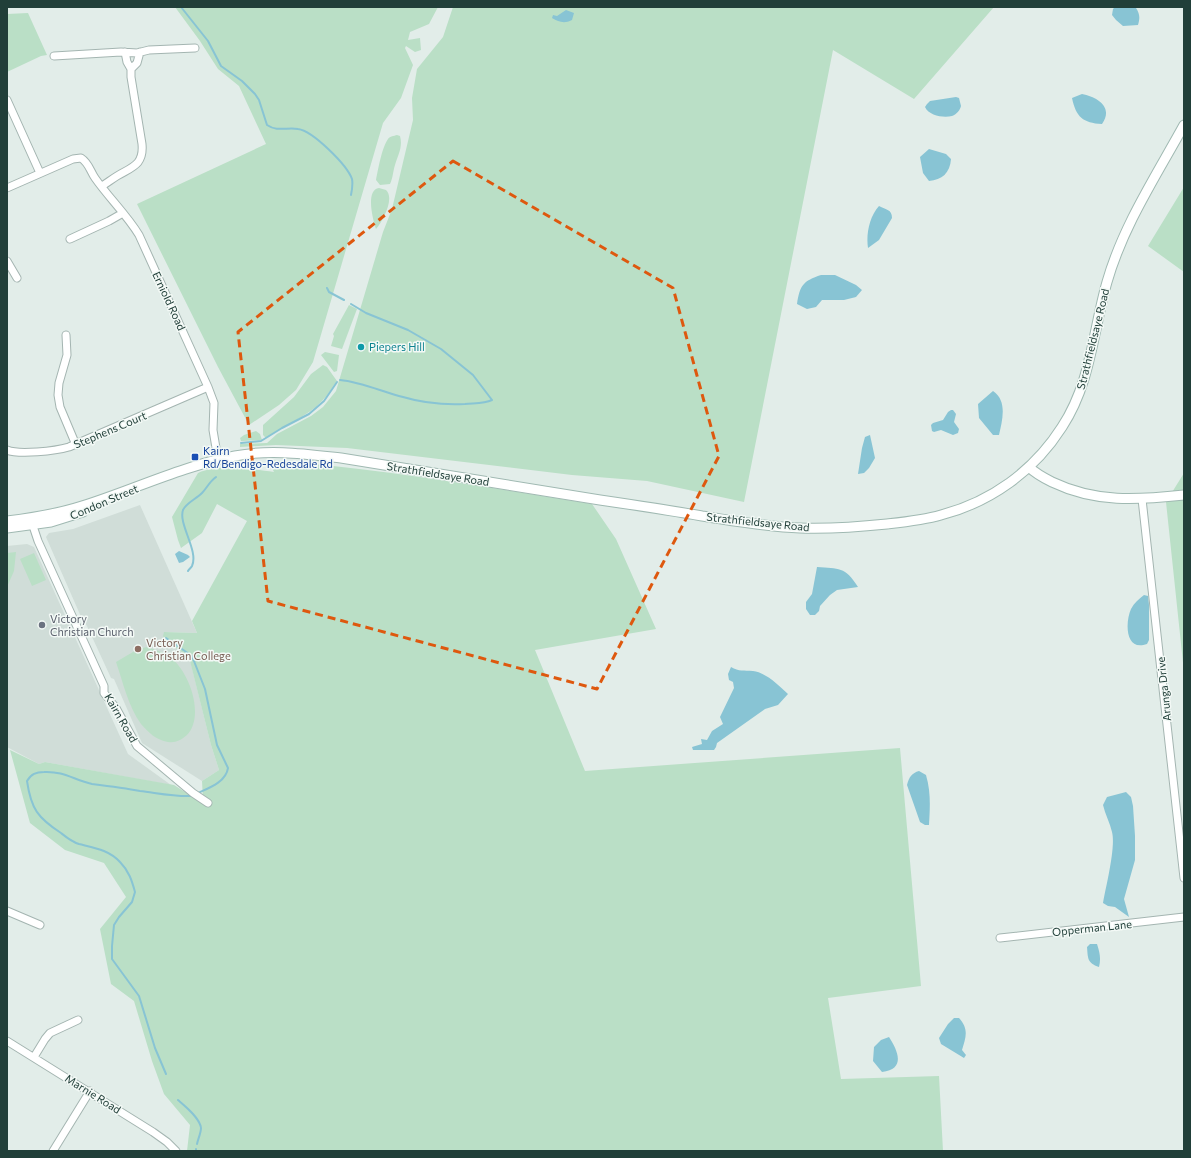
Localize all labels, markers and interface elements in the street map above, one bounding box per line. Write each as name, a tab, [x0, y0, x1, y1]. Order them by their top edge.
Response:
street label: Erniold Road	[150, 269, 189, 332]
street label: Strathfieldsaye Road	[1074, 287, 1111, 391]
place label: Piepers Hill	[369, 340, 425, 353]
marker: Piepers Hill	[356, 342, 366, 352]
street label: Stephens Court	[71, 408, 149, 451]
place label: Kairn Rd/Bendigo-Redesdale Rd	[203, 444, 333, 470]
marker: Kairn Rd/Bendigo-Redesdale Rd	[190, 452, 200, 462]
street label: Strathfieldsaye Road	[386, 459, 490, 488]
street label: Condon Street	[68, 481, 140, 522]
street label: Strathfieldsaye Road	[706, 510, 810, 533]
place label: Victory Christian Church	[50, 612, 133, 638]
marker: Victory Christian Church	[37, 620, 47, 630]
place label: Victory Christian College	[146, 636, 231, 662]
marker: Victory Christian College	[133, 644, 143, 654]
street label: Arunga Drive	[1154, 656, 1173, 722]
street label: Kairn Road	[102, 691, 141, 745]
street label: Opperman Lane	[1051, 917, 1133, 938]
street label: Marnie Road	[63, 1071, 124, 1116]

